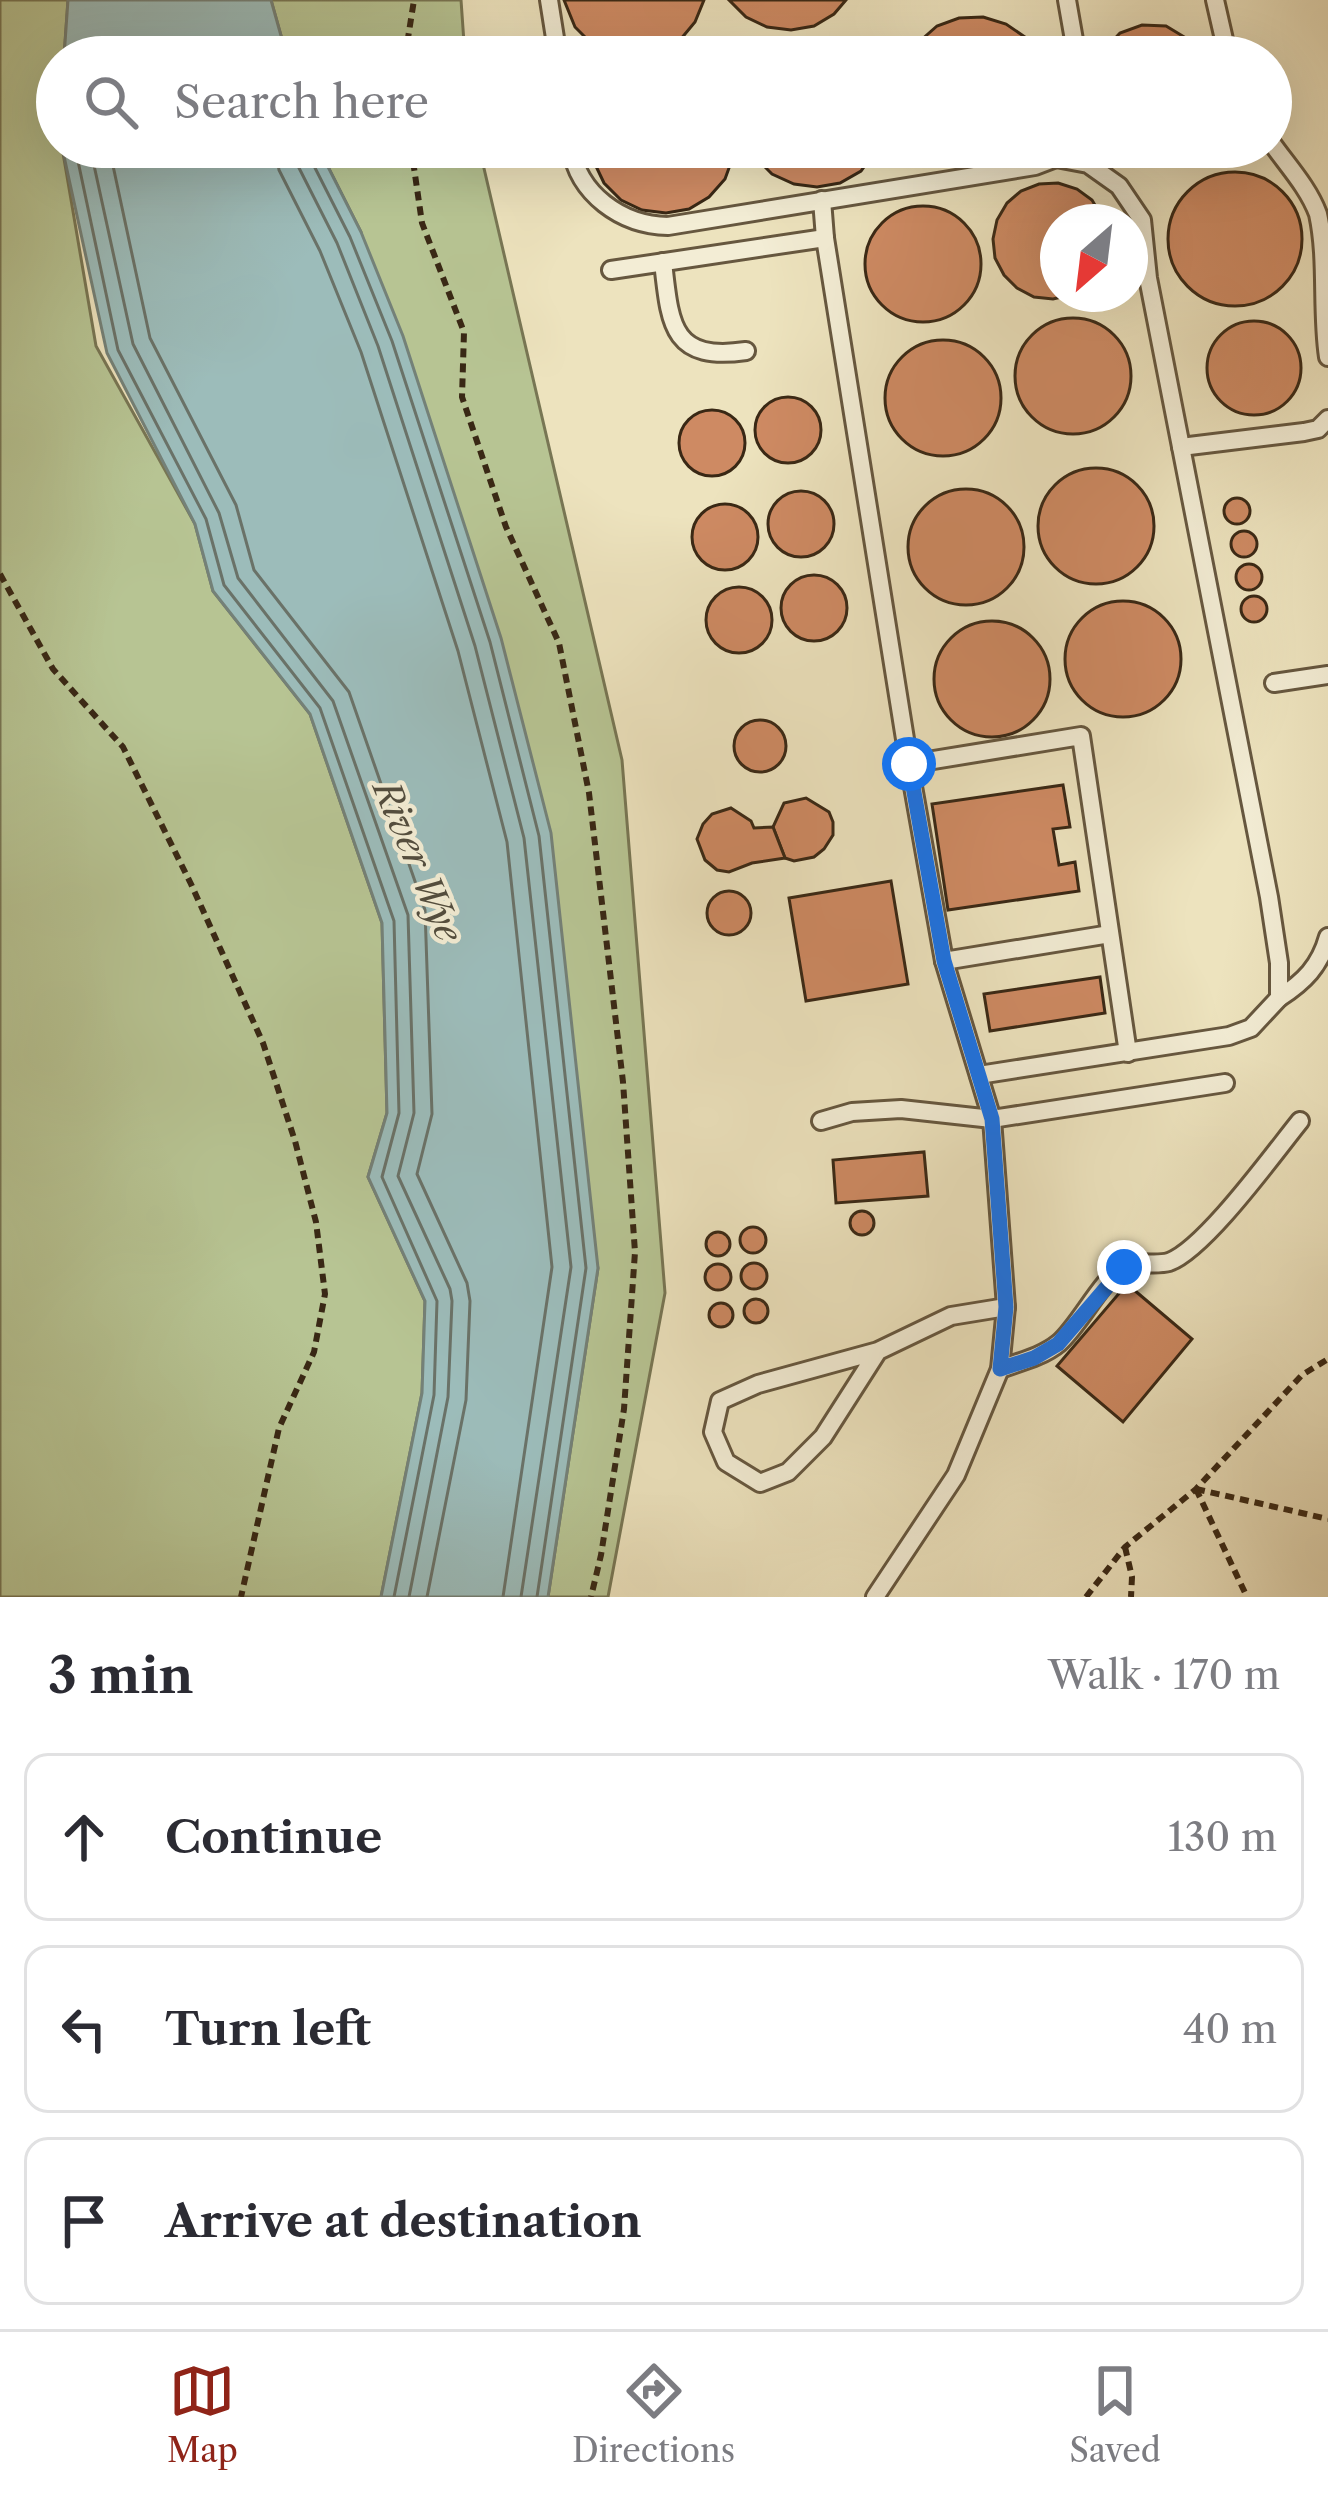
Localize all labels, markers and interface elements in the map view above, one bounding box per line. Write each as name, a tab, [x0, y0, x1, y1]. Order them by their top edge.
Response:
search box	[36, 36, 1292, 168]
icon: search	[78, 69, 144, 135]
text: Search here	[174, 74, 429, 130]
north arrow	[1040, 204, 1148, 312]
route start	[882, 737, 936, 791]
water label: River Wye	[363, 771, 472, 950]
route end	[1097, 1240, 1151, 1294]
text: 3 min	[48, 1644, 194, 1706]
text: Walk · 170 m	[1048, 1651, 1280, 1699]
icon: ahead	[51, 1804, 117, 1870]
text: Continue	[165, 1809, 382, 1865]
text: 130 m	[1168, 1813, 1277, 1861]
icon: left	[51, 1996, 117, 2062]
text: Turn left	[165, 2001, 371, 2057]
text: 40 m	[1183, 2005, 1277, 2053]
icon: arrive	[51, 2188, 117, 2254]
text: Arrive at destination	[165, 2193, 642, 2249]
tab: Map	[167, 2358, 238, 2471]
tab: Directions	[572, 2358, 735, 2471]
tab: Saved	[1069, 2358, 1161, 2471]

